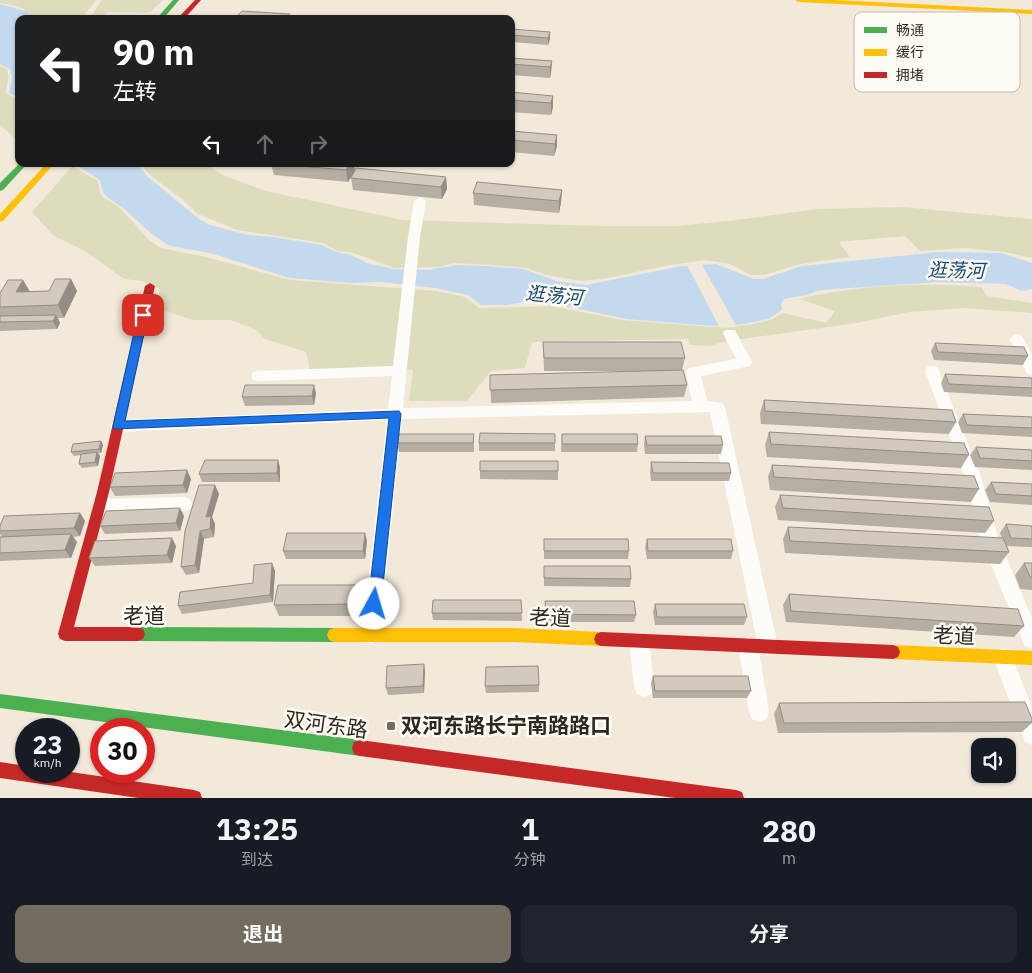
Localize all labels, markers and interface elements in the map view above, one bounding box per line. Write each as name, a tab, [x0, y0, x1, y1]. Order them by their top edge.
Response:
legend	[854, 12, 1020, 92]
text: 畅通	[896, 21, 924, 39]
text: 90 m	[113, 29, 195, 75]
icon: left	[30, 35, 95, 100]
text: 缓行	[896, 43, 924, 61]
text: 拥堵	[896, 66, 924, 84]
text: 左转	[113, 76, 157, 105]
icon: left	[198, 130, 226, 158]
icon: ahead	[251, 130, 279, 158]
icon: right	[304, 130, 332, 158]
water label: 逛荡河	[927, 258, 989, 283]
water label: 逛荡河	[525, 281, 587, 310]
pin	[122, 294, 164, 336]
icon: arrive	[129, 301, 157, 329]
position arrow	[347, 577, 399, 629]
street label: 老道	[123, 601, 165, 629]
street label: 老道	[528, 602, 572, 632]
street label: 老道	[933, 620, 976, 650]
street label: 双河东路	[283, 704, 370, 744]
place label: 双河东路长宁南路路口	[401, 711, 611, 739]
speed limit sign: 30	[90, 718, 155, 783]
marker: 双河东路长宁南路路口	[385, 720, 397, 732]
text: 23	[32, 728, 63, 761]
map controls	[971, 738, 1016, 783]
button: sound	[971, 738, 1016, 783]
text: km/h	[33, 755, 62, 770]
text: 13:25	[216, 809, 298, 848]
text: 1	[521, 809, 539, 848]
text: 280	[762, 811, 816, 850]
text: m	[782, 848, 796, 868]
text: 到达	[241, 849, 273, 869]
text: 分钟	[514, 849, 546, 869]
button: 退出	[15, 905, 511, 963]
button: 分享	[521, 905, 1017, 963]

